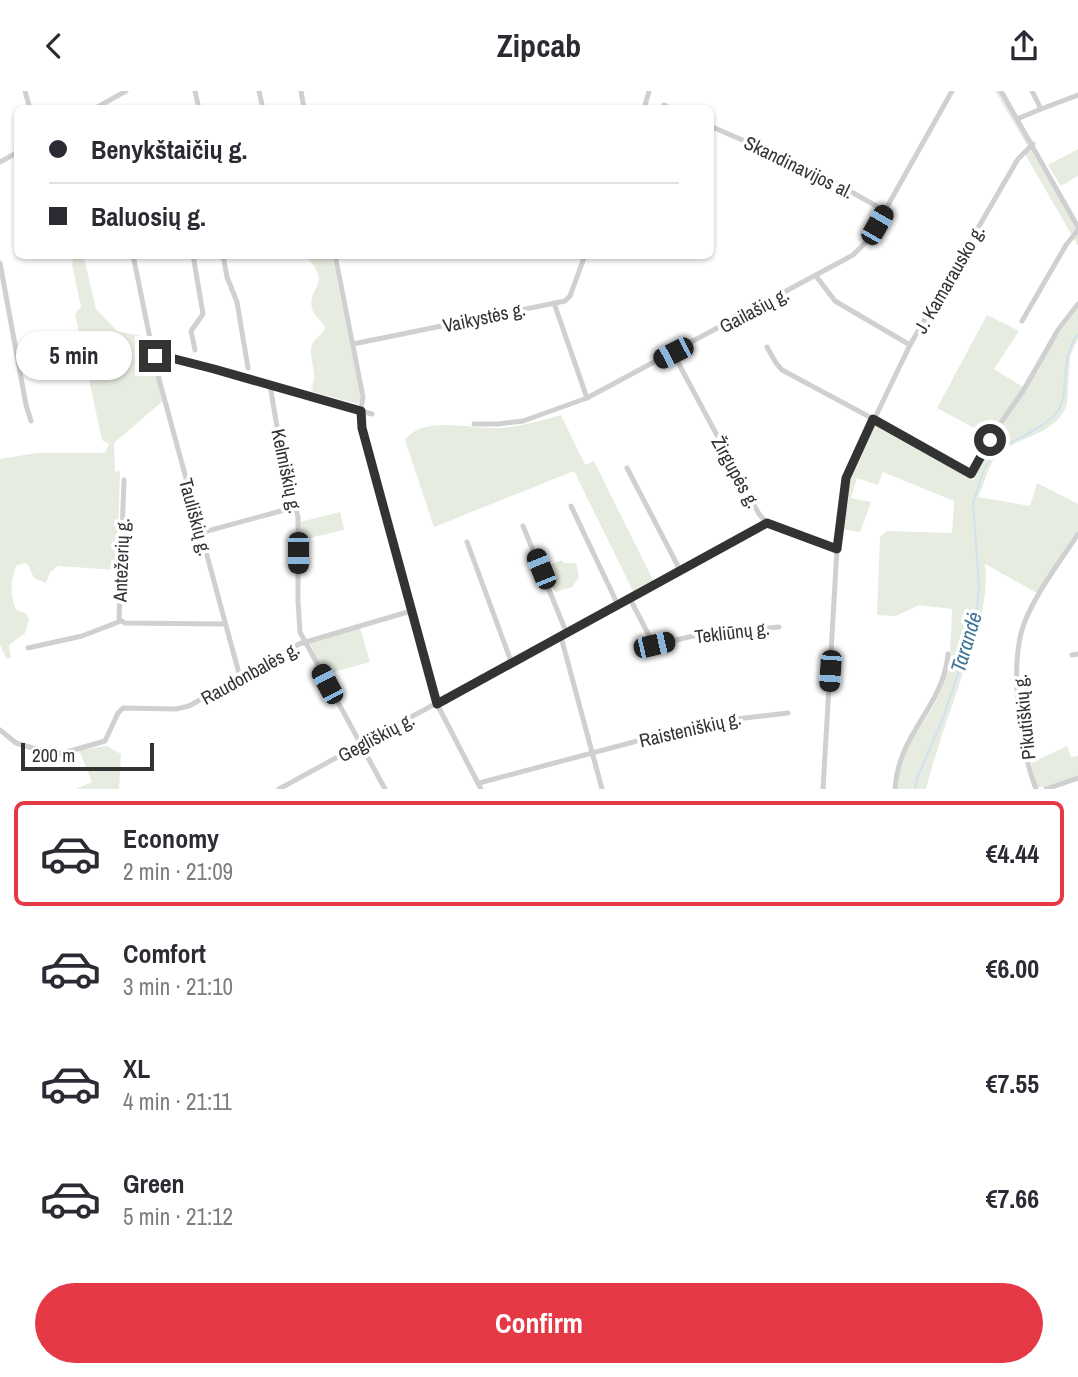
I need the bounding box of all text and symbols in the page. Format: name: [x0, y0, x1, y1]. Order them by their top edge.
text: Zipcab: [497, 24, 581, 67]
icon: back: [35, 27, 73, 65]
icon: share: [1005, 27, 1043, 65]
street label: Skandinavijos al.: [740, 129, 858, 205]
text: Benykštaičių g.: [91, 132, 247, 167]
text: Baluosių g.: [91, 199, 206, 234]
car: [858, 202, 897, 248]
street label: J. Kamarausko g.: [907, 220, 991, 338]
street label: Gailašių g.: [715, 281, 793, 339]
street label: Vaikystės g.: [440, 296, 528, 338]
callout: 5 min: [15, 331, 130, 381]
car: [650, 334, 697, 372]
text: 5 min: [49, 340, 99, 371]
route end: [139, 340, 171, 372]
route start: [974, 424, 1006, 456]
street label: Kelmiškių g.: [265, 426, 309, 516]
street label: Žirgupės g.: [706, 431, 766, 513]
street label: Tauliškių g.: [173, 475, 219, 559]
street label: Antežerių g.: [107, 518, 135, 603]
car: [288, 532, 309, 574]
car: [524, 546, 559, 592]
water label: Tarandė: [943, 608, 989, 676]
street label: Tekliūnų g.: [693, 615, 771, 649]
car: [632, 630, 677, 660]
street label: Raudonbalės g.: [196, 635, 304, 711]
car: [819, 649, 842, 693]
car: [308, 661, 347, 707]
street label: Pikutiškių g.: [1007, 673, 1041, 761]
street label: Raisteniškių g.: [636, 705, 744, 753]
street label: Gegliškių g.: [333, 706, 419, 768]
scale bar: [21, 740, 154, 772]
text: 200 m: [32, 742, 75, 768]
text: Economy: [123, 821, 219, 856]
icon: car: [39, 822, 102, 885]
text: €4.44: [986, 836, 1039, 871]
text: 2 min · 21:09: [123, 856, 233, 887]
text: Comfort: [123, 936, 206, 971]
icon: car: [39, 937, 102, 1000]
text: €6.00: [986, 951, 1039, 986]
text: 3 min · 21:10: [123, 971, 233, 1002]
text: XL: [123, 1051, 150, 1086]
icon: car: [39, 1052, 102, 1115]
text: €7.55: [986, 1066, 1039, 1101]
text: 4 min · 21:11: [123, 1086, 232, 1117]
text: Green: [123, 1166, 185, 1201]
icon: car: [39, 1167, 102, 1230]
text: €7.66: [986, 1181, 1039, 1216]
text: 5 min · 21:12: [123, 1201, 233, 1232]
button: Confirm: [35, 1283, 1043, 1363]

